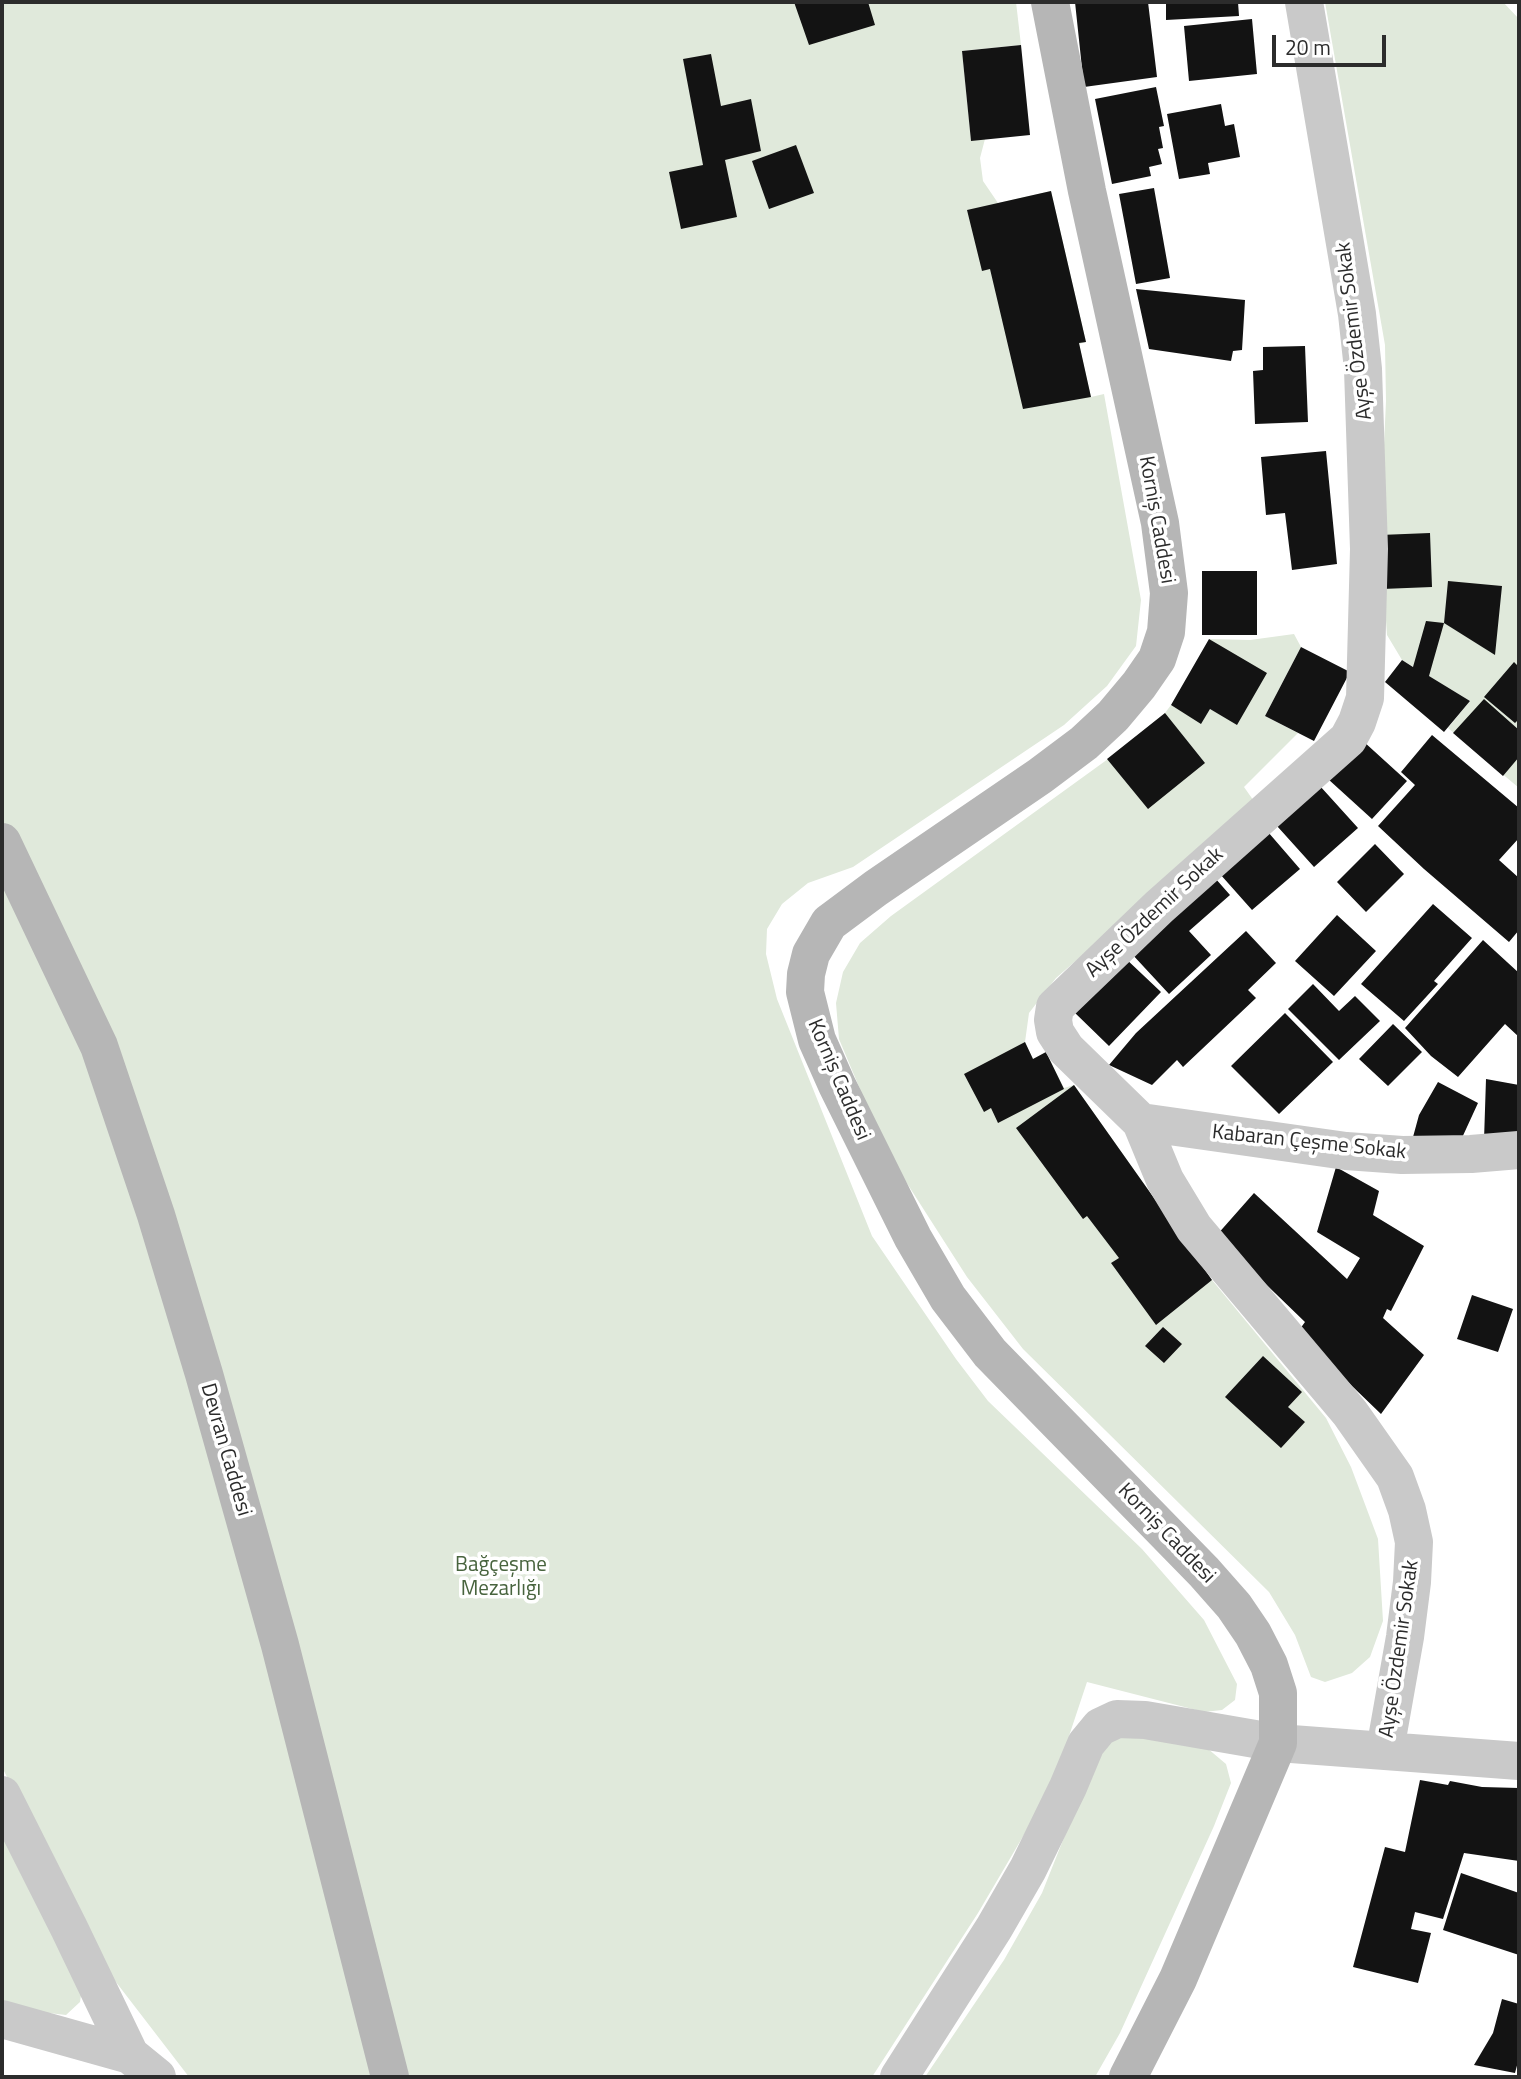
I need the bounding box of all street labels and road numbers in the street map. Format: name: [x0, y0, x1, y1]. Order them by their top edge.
street label: Ayşe Özdemir Sokak: [1332, 241, 1378, 421]
street label: Korniş Caddesi: [1132, 454, 1180, 586]
street label: Ayşe Özdemir Sokak: [1081, 843, 1229, 983]
street label: Korniş Caddesi: [801, 1016, 875, 1144]
street label: Kabaran Çeşme Sokak: [1211, 1120, 1407, 1166]
street label: Devran Caddesi: [194, 1381, 256, 1519]
street label: Korniş Caddesi: [1112, 1479, 1220, 1589]
street label: Ayşe Özdemir Sokak: [1375, 1558, 1425, 1740]

